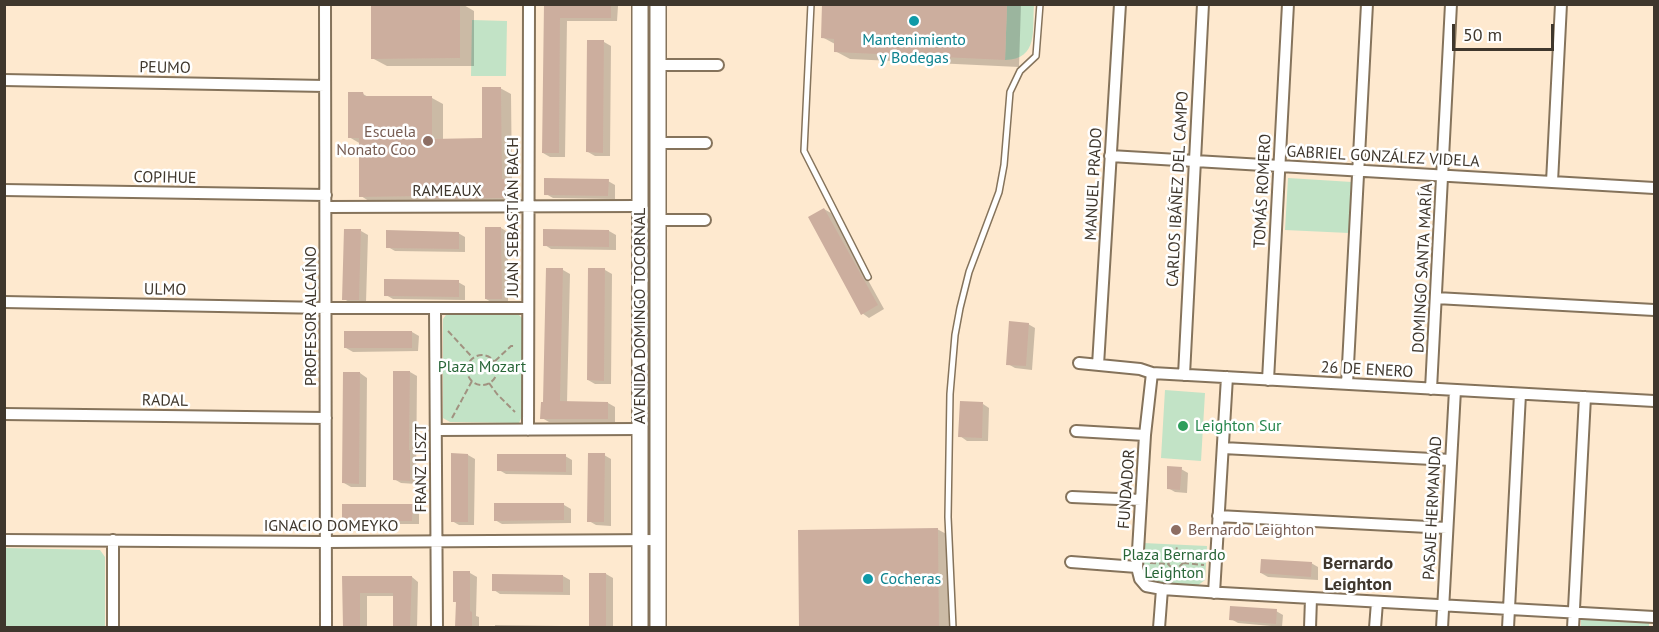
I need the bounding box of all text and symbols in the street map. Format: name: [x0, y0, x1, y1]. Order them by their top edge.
scale bar: [1455, 12, 1557, 50]
marker: Mantenimiento y Bodegas: [907, 14, 921, 28]
text: 50 m: [1463, 23, 1502, 46]
place label: Mantenimiento y Bodegas: [862, 30, 966, 68]
street label: PEUMO: [139, 58, 191, 78]
street label: CARLOS IBÁÑEZ DEL CAMPO: [1163, 91, 1193, 287]
place label: Escuela Nonato Coo: [336, 122, 416, 160]
street label: MANUEL PRADO: [1081, 127, 1107, 241]
street label: TOMÁS ROMERO: [1250, 133, 1276, 249]
marker: Escuela Nonato Coo: [421, 134, 435, 148]
street label: JUAN SEBASTIÁN BACH: [503, 137, 523, 297]
street label: GABRIEL GONZÁLEZ VIDELA: [1286, 142, 1480, 172]
street label: COPIHUE: [133, 168, 197, 188]
street label: RAMEAUX: [412, 181, 482, 201]
street label: DOMINGO SANTA MARÍA: [1409, 183, 1437, 353]
street label: AVENIDA DOMINGO TOCORNAL: [630, 208, 650, 424]
street label: PROFESOR ALCAÍNO: [301, 246, 321, 386]
street label: ULMO: [144, 280, 186, 300]
park label: Plaza Mozart: [438, 357, 526, 377]
street label: 26 DE ENERO: [1320, 358, 1414, 382]
street label: RADAL: [142, 391, 188, 411]
place label: Leighton Sur: [1195, 416, 1281, 436]
marker: Leighton Sur: [1176, 419, 1190, 433]
street label: FRANZ LISZT: [411, 423, 431, 513]
street label: PASAJE HERMANDAD: [1420, 436, 1446, 580]
street label: FUNDADOR: [1115, 449, 1139, 529]
street label: IGNACIO DOMEYKO: [264, 516, 398, 536]
place label: Bernardo Leighton: [1188, 520, 1314, 540]
marker: Bernardo Leighton: [1169, 523, 1183, 537]
park label: Plaza Bernardo Leighton: [1122, 545, 1226, 583]
district label: Bernardo Leighton: [1323, 553, 1393, 596]
place label: Cocheras: [880, 569, 941, 589]
marker: Cocheras: [861, 572, 875, 586]

